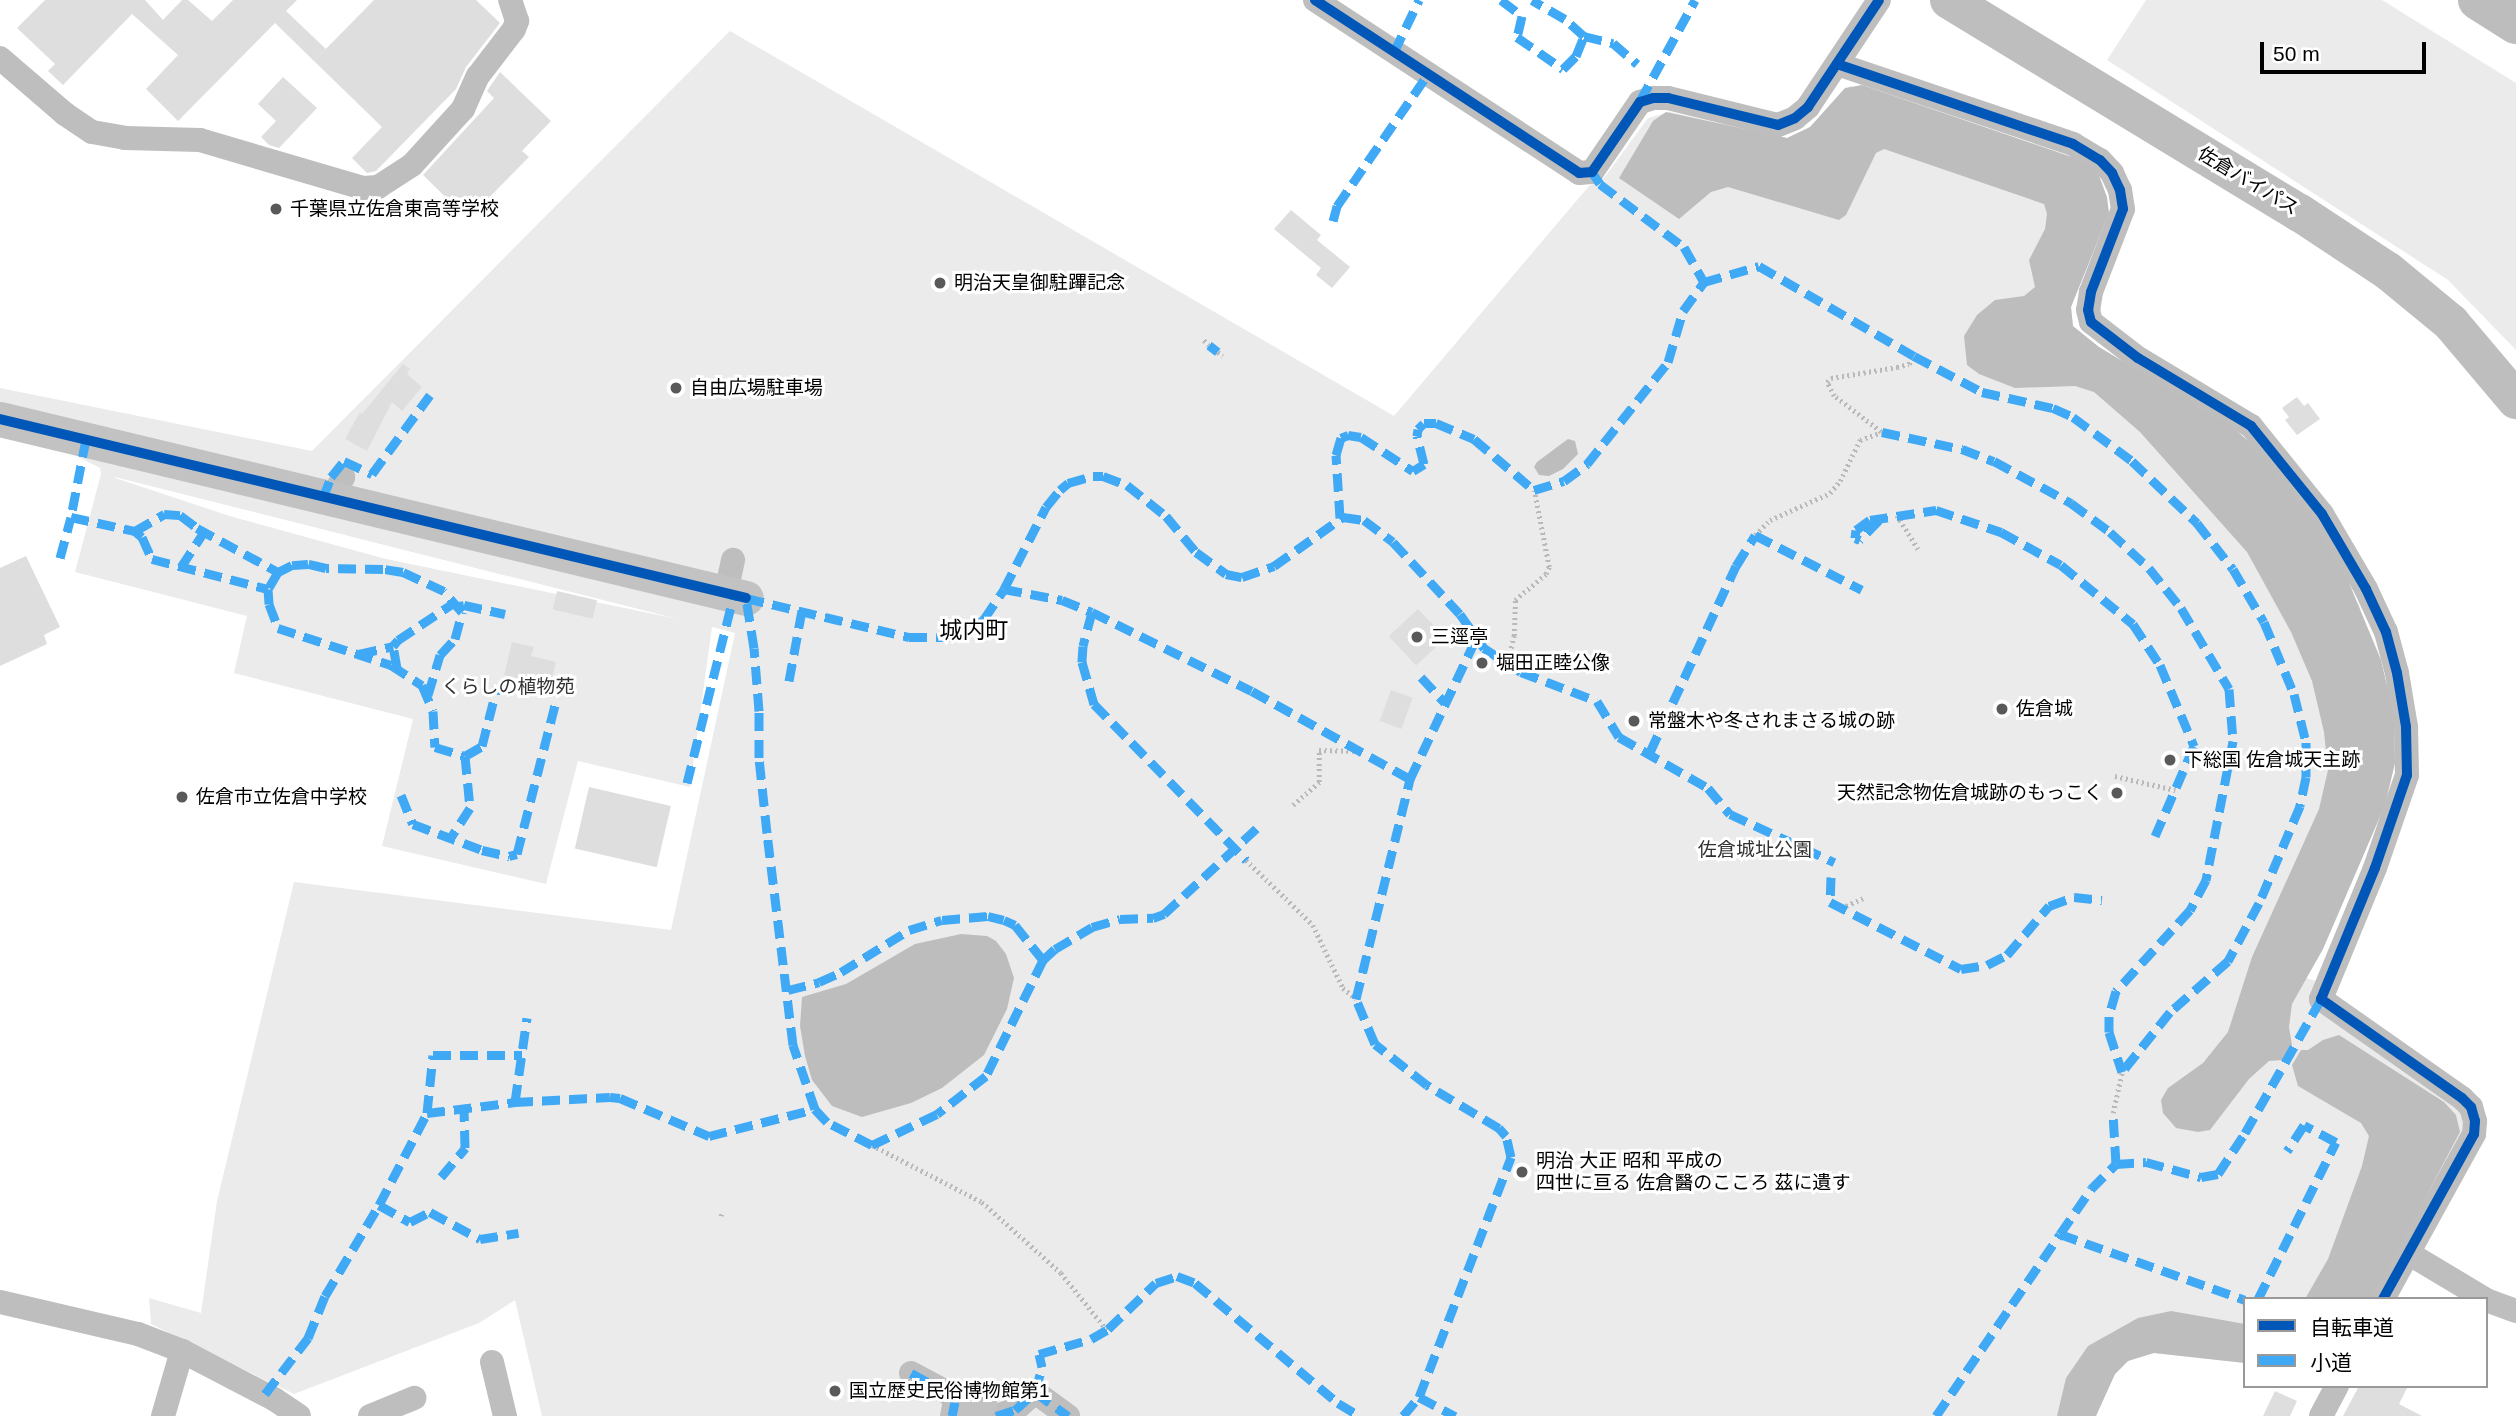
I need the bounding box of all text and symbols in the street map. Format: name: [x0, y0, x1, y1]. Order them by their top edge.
scale bar: [2264, 28, 2430, 72]
text: 50 m: [2273, 42, 2320, 65]
street label: 佐倉バイパス: [2193, 142, 2303, 220]
place label: 千葉県立佐倉東高等学校: [290, 198, 499, 220]
marker: 千葉県立佐倉東高等学校: [268, 201, 284, 217]
place label: 明治天皇御駐蹕記念: [954, 272, 1125, 294]
marker: 明治天皇御駐蹕記念: [932, 275, 948, 291]
place label: 自由広場駐車場: [690, 377, 823, 399]
marker: 自由広場駐車場: [668, 380, 684, 396]
district label: 城内町: [940, 616, 1008, 644]
place label: 三逕亭: [1431, 626, 1488, 648]
marker: 三逕亭: [1409, 629, 1425, 645]
place label: 堀田正睦公像: [1496, 652, 1610, 674]
marker: 堀田正睦公像: [1474, 655, 1490, 671]
park label: くらしの植物苑: [442, 676, 574, 698]
place label: 佐倉城: [2016, 698, 2073, 720]
marker: 佐倉城: [1994, 701, 2010, 717]
place label: 常盤木や冬されまさる城の跡: [1648, 710, 1895, 732]
marker: 常盤木や冬されまさる城の跡: [1626, 713, 1642, 729]
place label: 下総国 佐倉城天主跡: [2184, 749, 2360, 771]
marker: 下総国 佐倉城天主跡: [2162, 752, 2178, 768]
place label: 天然記念物佐倉城跡のもっこく: [1837, 782, 2103, 804]
marker: 天然記念物佐倉城跡のもっこく: [2109, 785, 2125, 801]
place label: 佐倉市立佐倉中学校: [196, 786, 367, 808]
marker: 佐倉市立佐倉中学校: [174, 789, 190, 805]
park label: 佐倉城址公園: [1698, 839, 1812, 861]
place label: 明治 大正 昭和 平成の 四世に亘る 佐倉醫のこころ 茲に遺す: [1536, 1150, 1851, 1194]
marker: 明治 大正 昭和 平成の 四世に亘る 佐倉醫のこころ 茲に遺す: [1514, 1164, 1530, 1180]
legend: [2243, 1297, 2488, 1388]
text: 自転車道: [2310, 1316, 2394, 1339]
text: 小道: [2310, 1351, 2352, 1374]
place label: 国立歴史民俗博物館第1: [849, 1380, 1050, 1402]
marker: 国立歴史民俗博物館第1: [827, 1383, 843, 1399]

